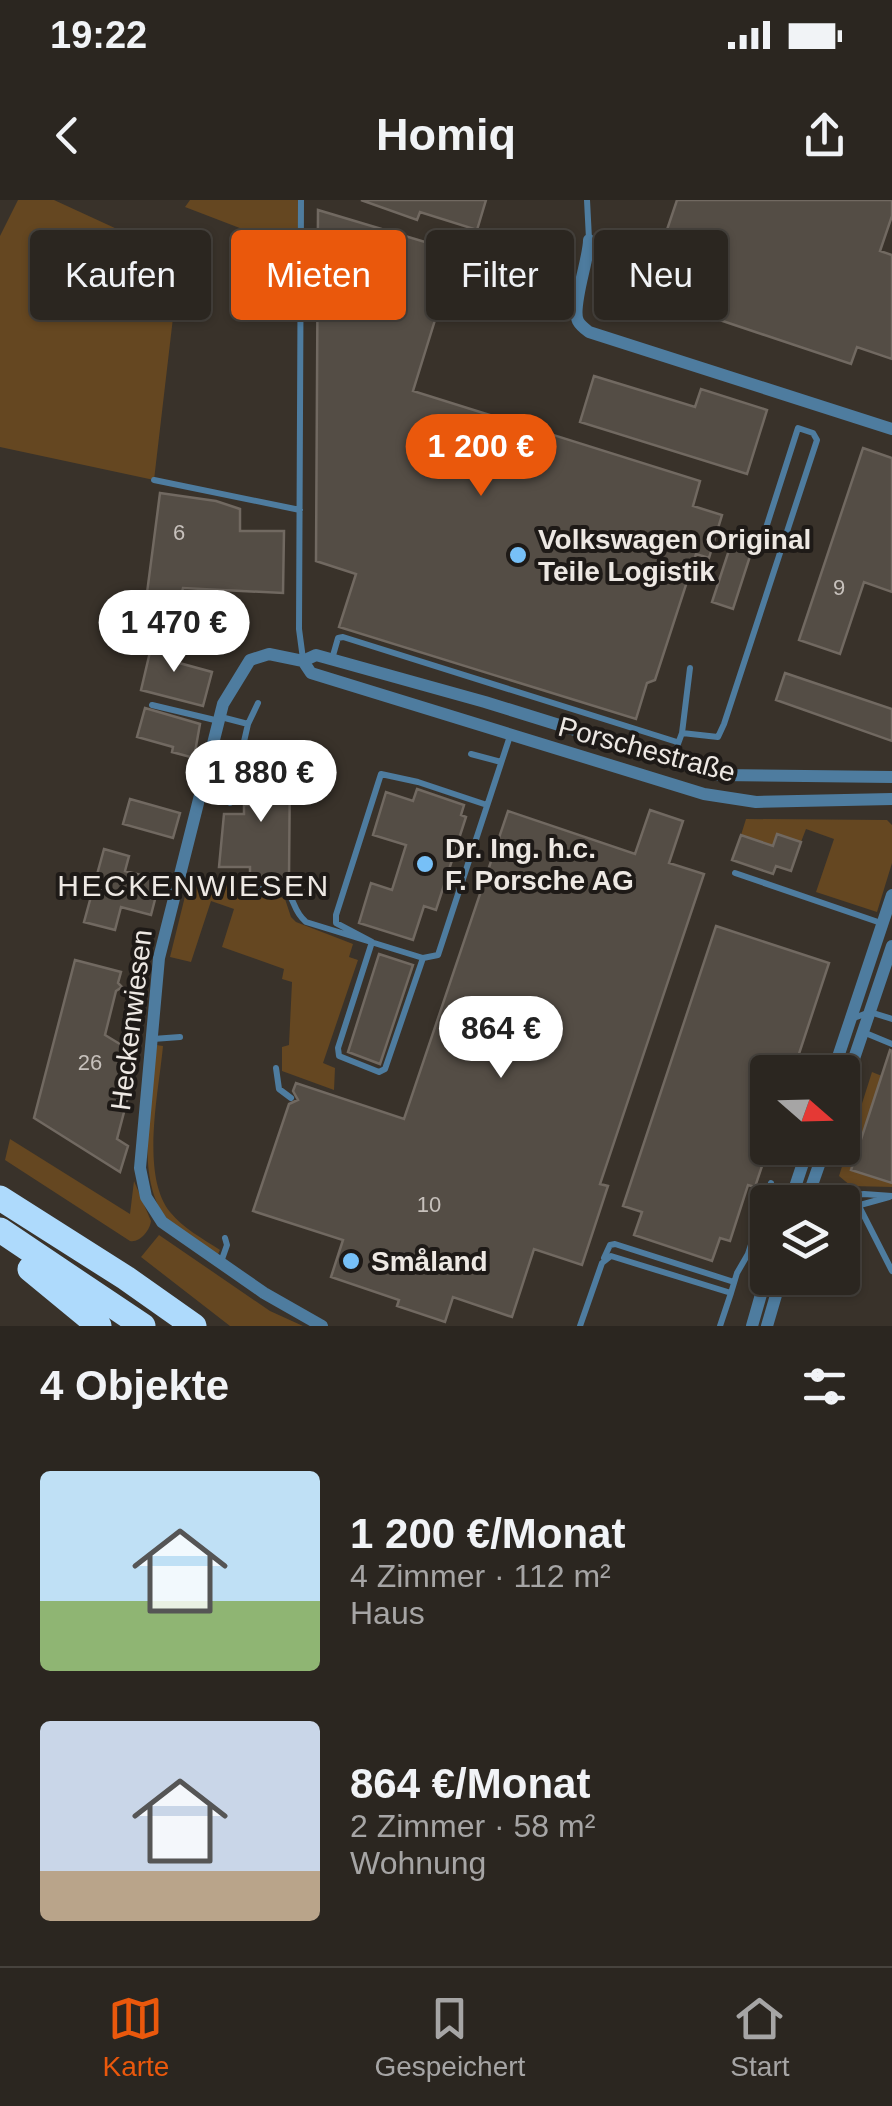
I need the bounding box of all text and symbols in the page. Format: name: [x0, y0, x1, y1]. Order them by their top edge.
text: 19:22: [50, 14, 147, 56]
icon: back: [40, 108, 95, 163]
icon: share: [797, 108, 852, 163]
text: Homiq: [376, 109, 516, 160]
chip: Kaufen: [30, 230, 211, 320]
chip: Mieten: [231, 230, 406, 320]
chip: Filter: [426, 230, 574, 320]
chip: Neu: [594, 230, 728, 320]
pin: 1 200 €: [389, 414, 573, 499]
text: 1 200 €: [428, 428, 534, 464]
house number: 6: [173, 520, 185, 545]
place label: Volkswagen Original Teile Logistik: [538, 524, 811, 587]
marker: Volkswagen Original Teile Logistik: [507, 544, 529, 566]
house number: 9: [833, 575, 845, 600]
pin: 1 470 €: [82, 590, 266, 675]
text: 1 470 €: [121, 604, 227, 640]
street label: Porschestraße: [555, 711, 739, 788]
pin: 1 880 €: [169, 740, 353, 825]
text: 1 880 €: [208, 754, 314, 790]
place label: Dr. Ing. h.c. F. Porsche AG: [445, 833, 634, 896]
marker: Dr. Ing. h.c. F. Porsche AG: [414, 853, 436, 875]
district label: HECKENWIESEN: [57, 869, 331, 902]
street label: Heckenwiesen: [105, 928, 158, 1112]
pin: 864 €: [431, 996, 571, 1081]
text: 864 €: [461, 1010, 541, 1046]
house number: 26: [78, 1050, 102, 1075]
north arrow: [750, 1055, 860, 1165]
map controls: [750, 1055, 860, 1295]
button: layers: [750, 1185, 860, 1295]
house number: 10: [417, 1192, 441, 1217]
place label: Småland: [371, 1246, 488, 1277]
marker: Småland: [340, 1250, 362, 1272]
icon: filters: [797, 1359, 852, 1414]
text: 4 Objekte: [40, 1362, 229, 1409]
text: 1 200 €/Monat: [350, 1510, 625, 1557]
icon: home: [120, 1511, 240, 1631]
text: 4 Zimmer · 112 m²: [350, 1558, 611, 1594]
text: Haus: [350, 1595, 425, 1631]
text: 864 €/Monat: [350, 1760, 590, 1807]
icon: home: [120, 1761, 240, 1881]
text: 2 Zimmer · 58 m²: [350, 1808, 595, 1844]
text: Wohnung: [350, 1845, 486, 1881]
tab: Karte: [102, 1991, 169, 2083]
tab: Gespeichert: [374, 1991, 525, 2083]
tab: Start: [730, 1991, 790, 2083]

